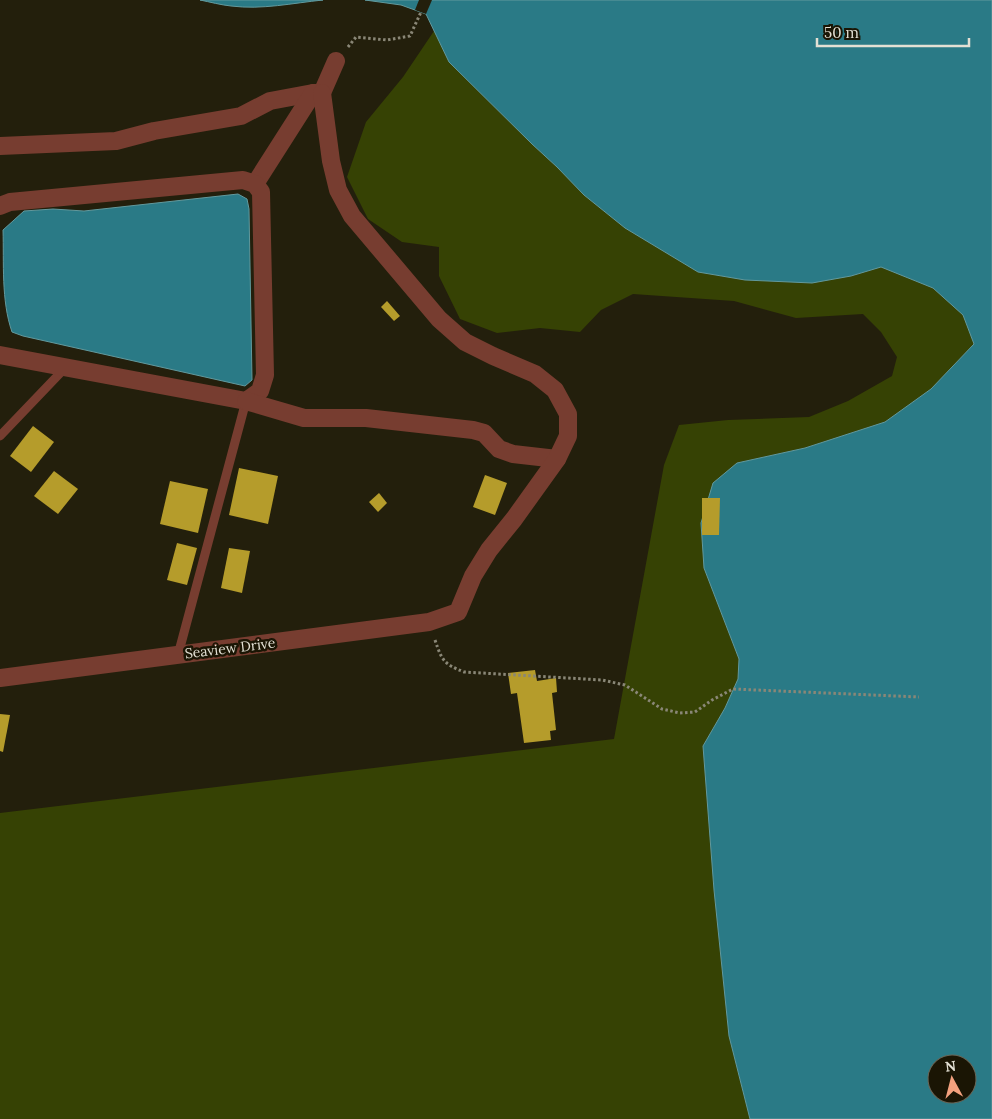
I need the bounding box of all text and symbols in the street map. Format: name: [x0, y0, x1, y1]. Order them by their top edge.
scale bar: [817, 15, 970, 47]
text: 50 m: [824, 23, 859, 42]
street label: Seaview Drive: [184, 633, 277, 662]
north arrow: [927, 1054, 977, 1104]
text: N: [944, 1056, 957, 1076]

